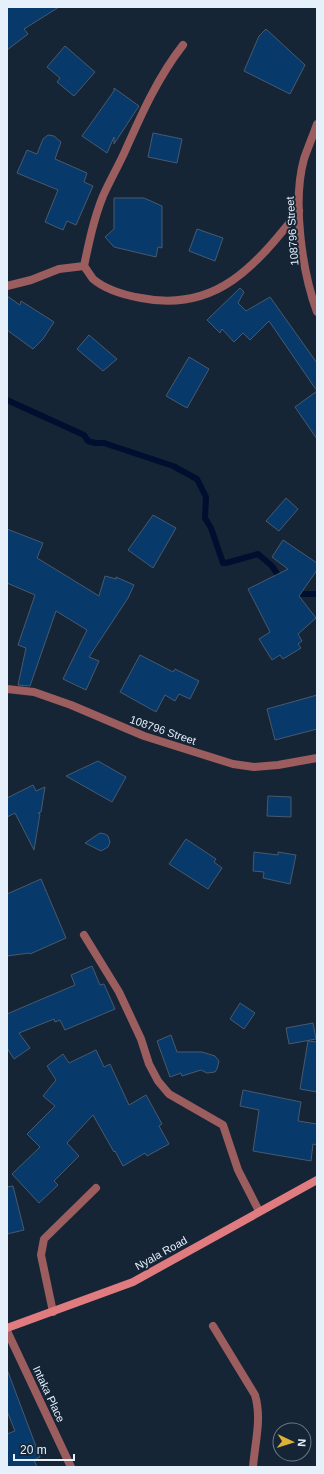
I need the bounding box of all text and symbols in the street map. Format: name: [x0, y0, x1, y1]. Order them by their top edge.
street label: 108796 Street: [284, 196, 300, 266]
street label: 108796 Street: [128, 713, 198, 747]
street label: Nyala Road: [133, 1234, 189, 1272]
street label: Intaka Place: [31, 1364, 67, 1424]
north arrow: [272, 1422, 312, 1462]
scale bar: [14, 1436, 74, 1462]
text: N: [296, 1438, 308, 1447]
text: 20 m: [20, 1443, 47, 1457]

